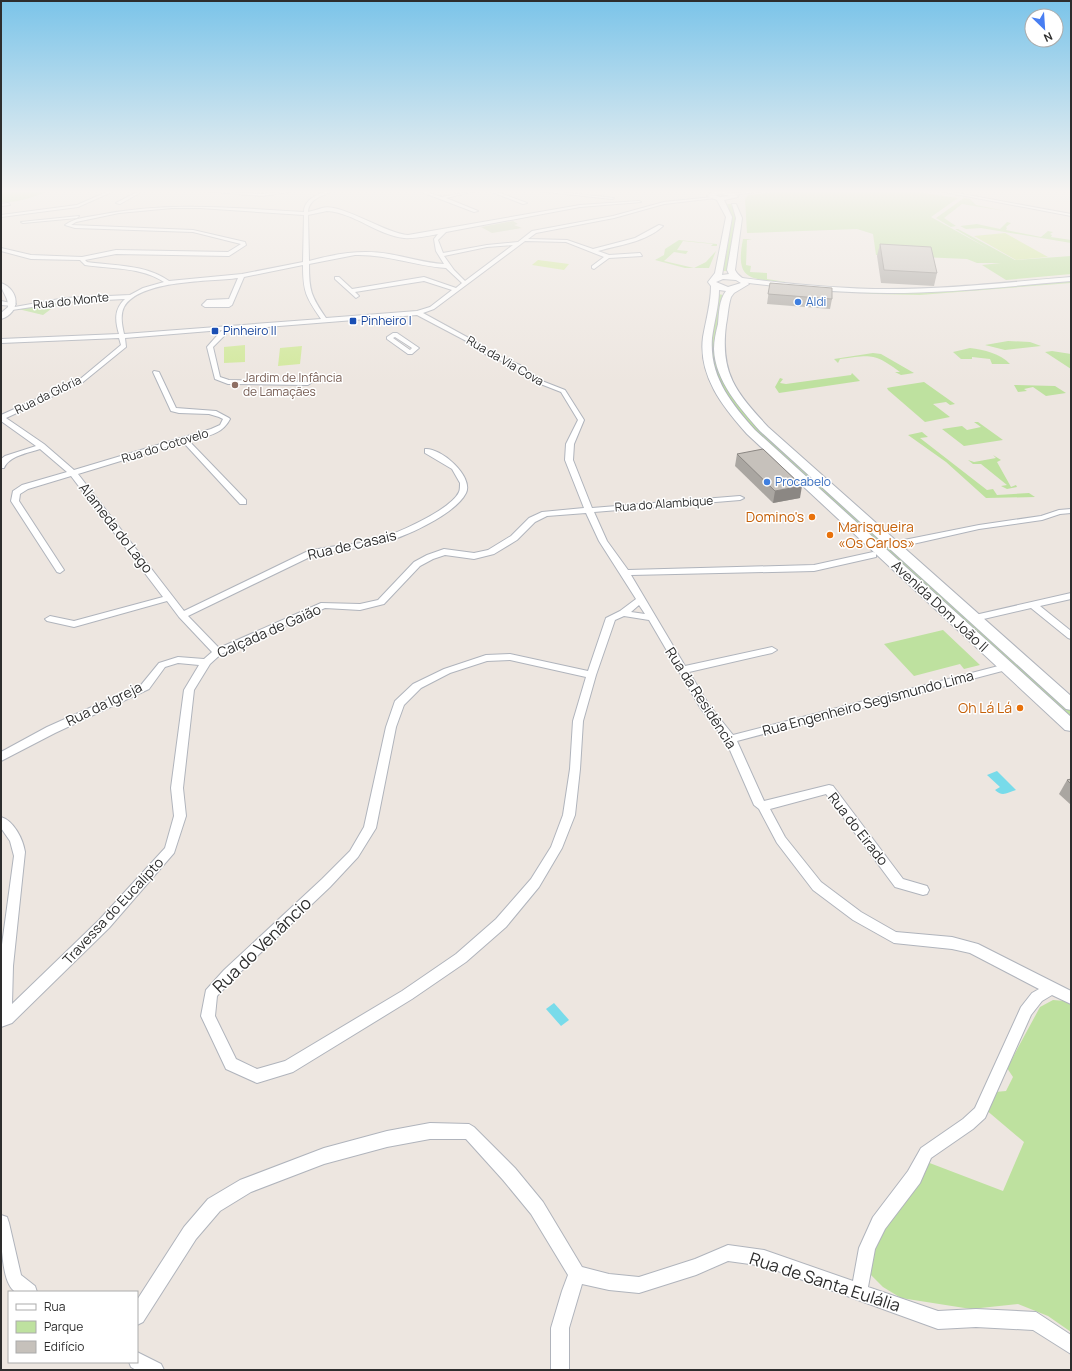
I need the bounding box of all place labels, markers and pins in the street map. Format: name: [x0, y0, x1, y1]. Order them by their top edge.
place label: Aldi: [806, 293, 826, 310]
marker: Aldi: [793, 297, 803, 307]
place label: Pinheiro I: [361, 312, 412, 329]
marker: Pinheiro I: [348, 316, 358, 326]
place label: Pinheiro II: [223, 322, 276, 339]
marker: Pinheiro II: [210, 326, 220, 336]
place label: Jardim de Infância de Lamaçães: [243, 369, 342, 400]
marker: Jardim de Infância de Lamaçães: [230, 380, 240, 390]
place label: Procabelo: [775, 473, 831, 490]
marker: Procabelo: [762, 477, 772, 487]
place label: Domino's: [746, 507, 804, 526]
marker: Domino's: [807, 512, 817, 522]
place label: Marisqueira «Os Carlos»: [838, 517, 915, 552]
marker: Marisqueira «Os Carlos»: [825, 530, 835, 540]
place label: Oh Lá Lá: [958, 698, 1012, 717]
marker: Oh Lá Lá: [1015, 703, 1025, 713]

